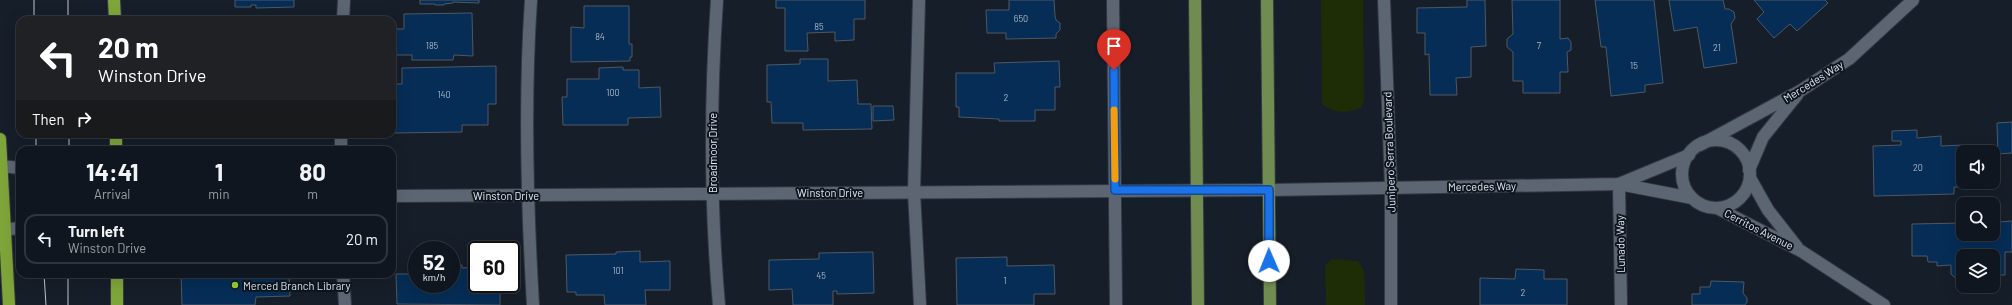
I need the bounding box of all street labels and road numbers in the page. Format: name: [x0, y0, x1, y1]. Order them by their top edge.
street label: Mercedes Way: [1781, 57, 1845, 105]
street label: Junipero Serra Boulevard: [1380, 91, 1398, 213]
street label: Broadmoor Drive: [706, 113, 719, 193]
street label: Mercedes Way: [1448, 179, 1516, 193]
street label: Winston Drive: [797, 186, 863, 199]
street label: Winston Drive: [473, 189, 539, 202]
street label: Cerritos Avenue: [1722, 206, 1796, 252]
street label: Lunado Way: [1613, 215, 1627, 273]

